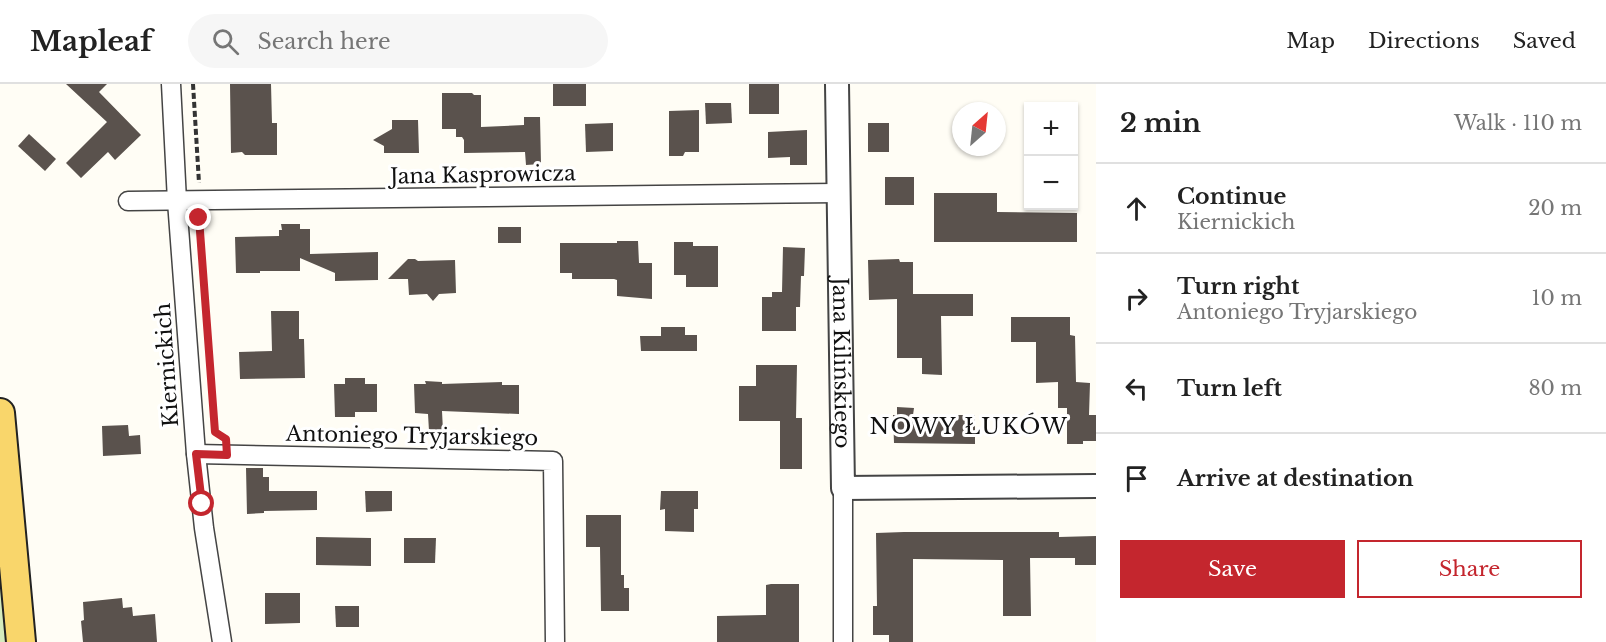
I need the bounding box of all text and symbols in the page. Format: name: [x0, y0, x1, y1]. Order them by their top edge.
search box: [188, 14, 608, 68]
text: Mapleaf: [30, 24, 152, 59]
icon: search: [209, 25, 242, 58]
text: Search here: [257, 28, 391, 55]
text: Map: [1286, 28, 1335, 54]
text: Directions: [1368, 28, 1480, 54]
text: Saved: [1513, 28, 1576, 54]
north arrow: [952, 102, 1006, 156]
map controls: [1024, 102, 1078, 210]
button: +: [1024, 102, 1078, 156]
text: 2 min: [1120, 107, 1201, 139]
text: Walk · 110 m: [1454, 111, 1582, 135]
button: −: [1024, 156, 1078, 210]
street label: Jana Kasprowicza: [387, 160, 576, 190]
text: Continue: [1177, 183, 1286, 210]
icon: ahead: [1120, 192, 1153, 225]
text: 20 m: [1528, 196, 1582, 220]
route end: [185, 204, 211, 230]
text: Kiernickich: [1177, 210, 1295, 234]
text: Turn right: [1177, 273, 1299, 300]
street label: Jana Kilińskiego: [827, 274, 855, 449]
icon: right: [1120, 282, 1153, 315]
text: 10 m: [1532, 286, 1582, 310]
text: Antoniego Tryjarskiego: [1177, 300, 1417, 324]
street label: Kiernickich: [150, 302, 184, 428]
icon: left: [1120, 372, 1153, 405]
text: Turn left: [1177, 375, 1282, 402]
text: 80 m: [1528, 376, 1582, 400]
district label: NOWY ŁUKÓW: [870, 412, 1068, 440]
street label: Antoniego Tryjarskiego: [285, 421, 538, 451]
icon: arrive: [1120, 462, 1153, 495]
text: Arrive at destination: [1177, 465, 1414, 492]
route start: [188, 490, 214, 516]
button: Save: [1120, 540, 1345, 598]
button: Share: [1357, 540, 1582, 598]

